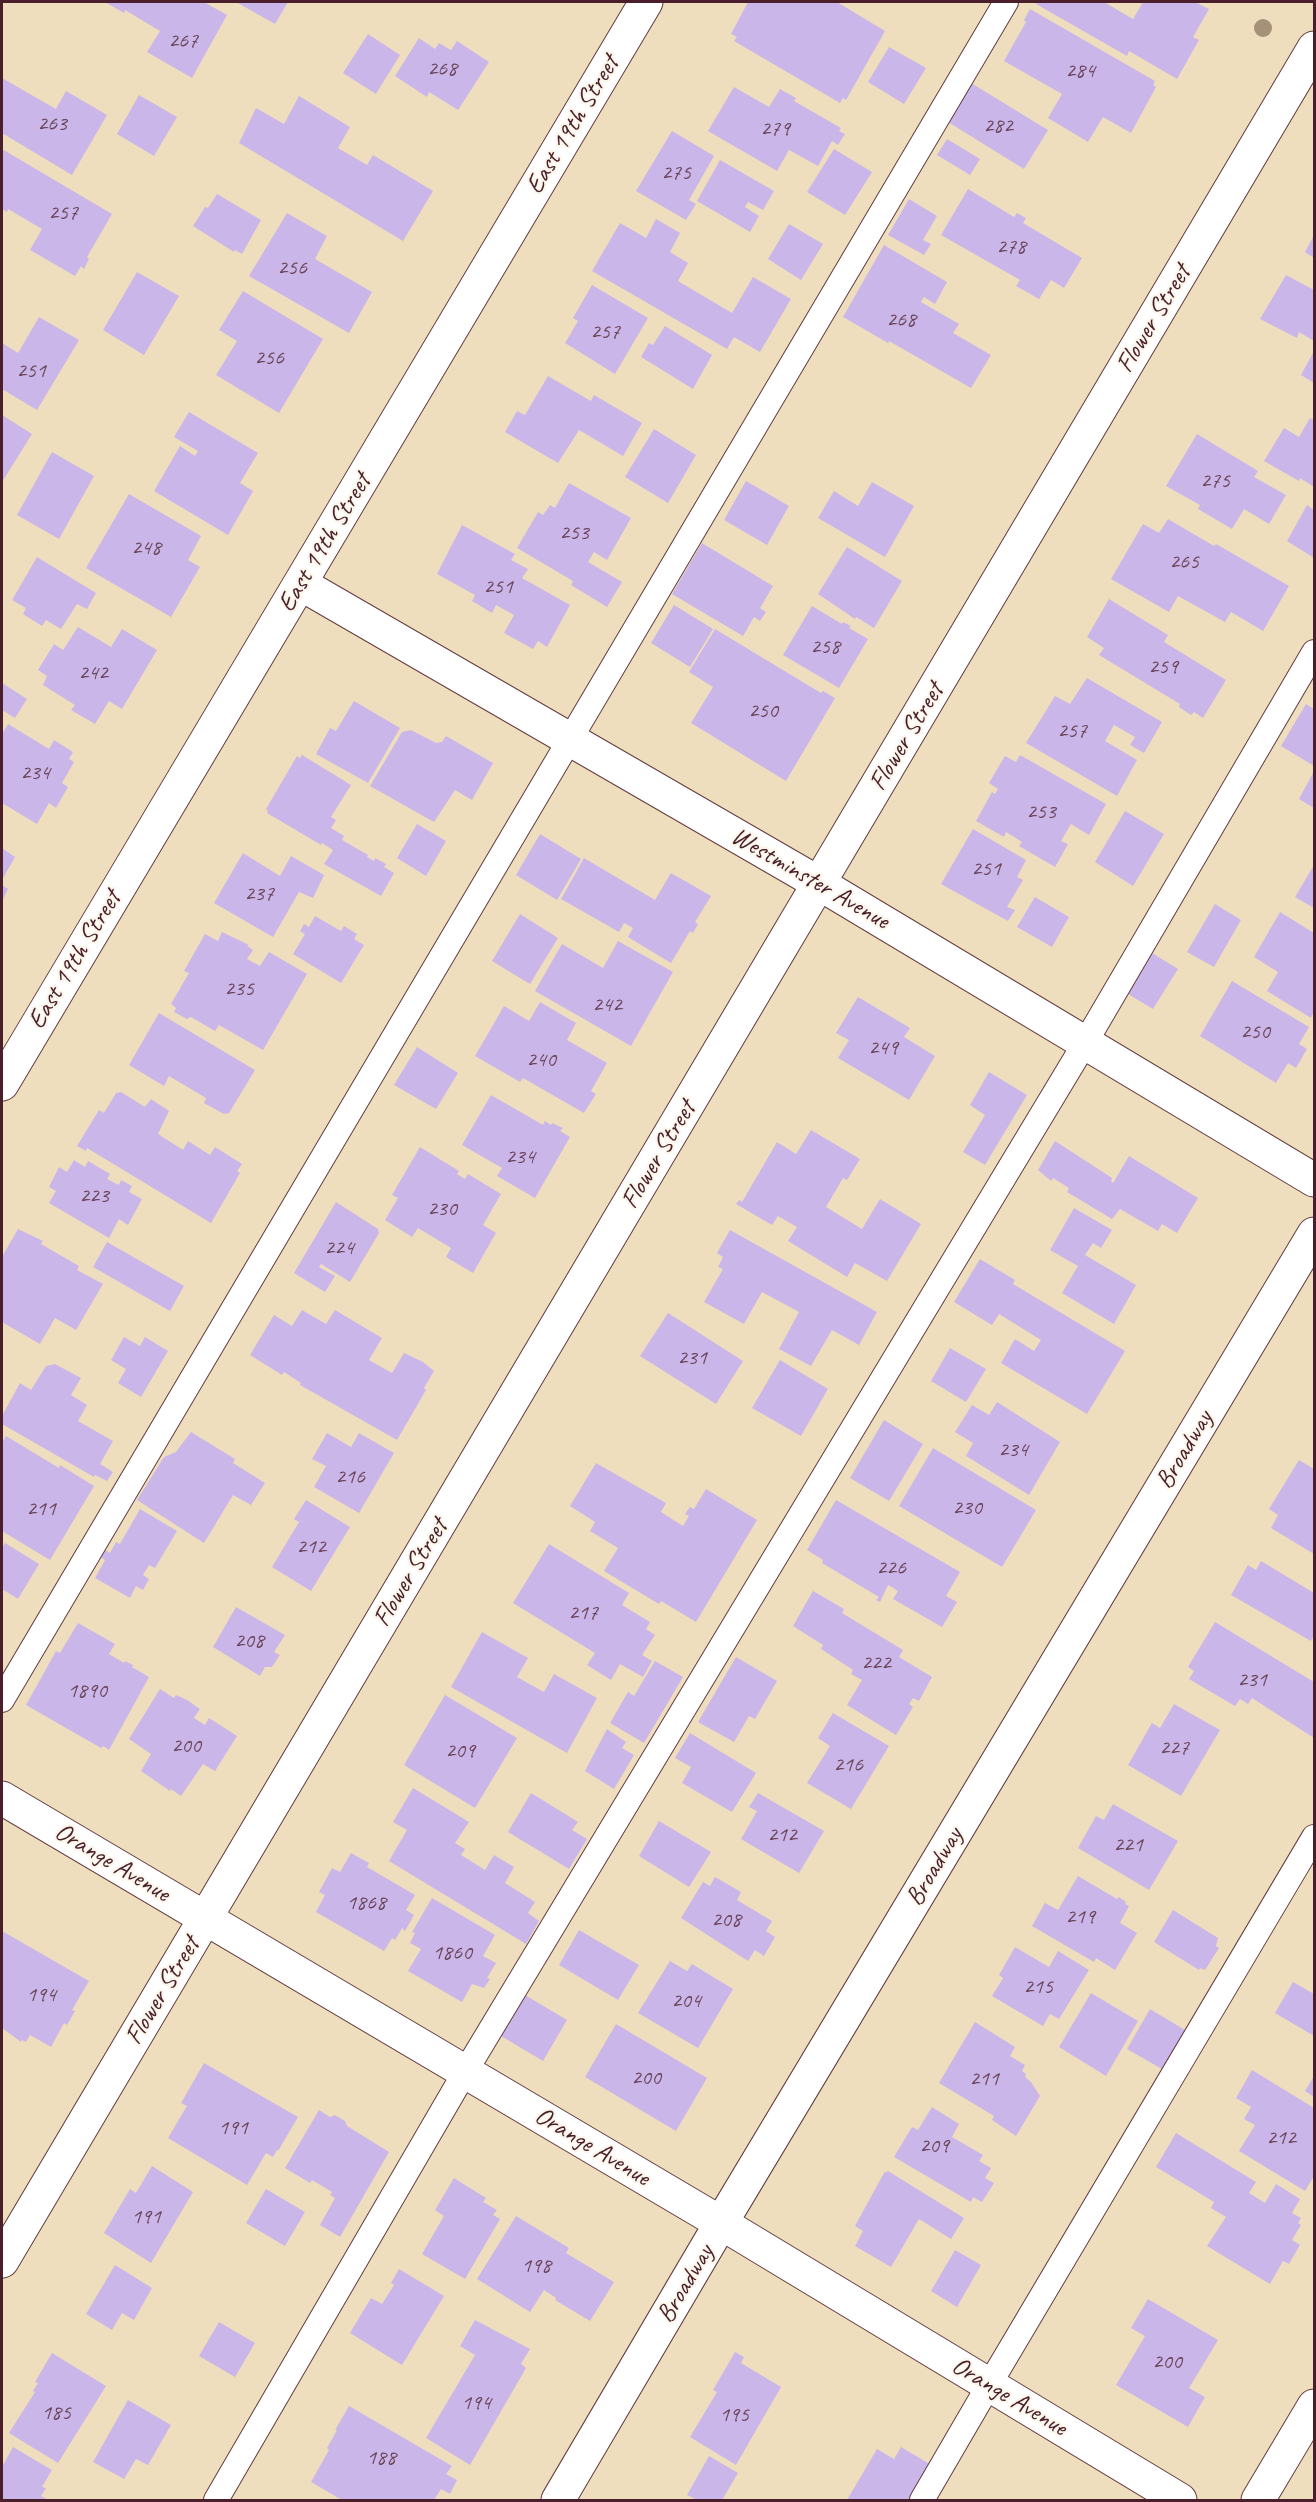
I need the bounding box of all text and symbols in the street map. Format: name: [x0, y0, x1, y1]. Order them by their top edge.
house number: 267: [168, 28, 198, 54]
street label: East 19th Street: [520, 50, 626, 200]
house number: 268: [427, 56, 457, 82]
house number: 284: [1065, 58, 1095, 84]
house number: 263: [37, 111, 67, 137]
house number: 282: [983, 113, 1013, 139]
house number: 279: [760, 116, 790, 142]
house number: 275: [661, 160, 691, 186]
house number: 257: [48, 200, 78, 226]
house number: 278: [996, 234, 1026, 260]
house number: 256: [277, 255, 307, 281]
street label: Flower Street: [1110, 260, 1198, 378]
house number: 268: [886, 307, 916, 333]
house number: 257: [590, 319, 620, 345]
house number: 256: [254, 345, 284, 371]
house number: 251: [16, 358, 46, 384]
street label: East 19th Street: [272, 468, 378, 618]
house number: 275: [1200, 468, 1230, 494]
house number: 253: [559, 520, 589, 546]
house number: 248: [131, 535, 161, 561]
house number: 265: [1169, 549, 1199, 575]
house number: 251: [483, 574, 513, 600]
house number: 258: [810, 634, 840, 660]
house number: 259: [1148, 654, 1178, 680]
house number: 242: [78, 660, 108, 686]
street label: Flower Street: [863, 678, 951, 796]
house number: 250: [748, 698, 778, 724]
house number: 257: [1057, 718, 1087, 744]
house number: 234: [20, 760, 50, 786]
house number: 253: [1026, 799, 1056, 825]
street label: Westminster Avenue: [725, 821, 895, 937]
house number: 251: [971, 856, 1001, 882]
house number: 237: [244, 881, 274, 907]
street label: East 19th Street: [22, 885, 128, 1035]
house number: 235: [224, 976, 254, 1002]
house number: 242: [592, 992, 622, 1018]
house number: 250: [1240, 1019, 1270, 1045]
house number: 249: [868, 1035, 898, 1061]
house number: 240: [526, 1047, 556, 1073]
street label: Flower Street: [615, 1096, 703, 1214]
house number: 234: [505, 1144, 535, 1170]
house number: 223: [79, 1183, 109, 1209]
house number: 230: [427, 1196, 457, 1222]
house number: 224: [324, 1235, 354, 1261]
house number: 231: [677, 1345, 707, 1371]
street label: Broadway: [1150, 1405, 1220, 1495]
house number: 234: [998, 1437, 1028, 1463]
house number: 216: [335, 1464, 365, 1490]
house number: 230: [952, 1495, 982, 1521]
house number: 211: [26, 1496, 56, 1522]
street label: Flower Street: [367, 1514, 455, 1632]
house number: 212: [296, 1534, 326, 1560]
house number: 226: [876, 1555, 906, 1581]
house number: 217: [568, 1600, 598, 1626]
house number: 208: [234, 1628, 264, 1654]
house number: 222: [861, 1650, 891, 1676]
house number: 231: [1237, 1667, 1267, 1693]
house number: 1890: [67, 1678, 107, 1704]
house number: 200: [171, 1733, 201, 1759]
house number: 227: [1159, 1735, 1189, 1761]
house number: 209: [445, 1738, 475, 1764]
house number: 216: [833, 1752, 863, 1778]
street label: Orange Avenue: [49, 1816, 175, 1910]
house number: 212: [767, 1822, 797, 1848]
street label: Broadway: [900, 1822, 970, 1912]
house number: 221: [1113, 1832, 1143, 1858]
house number: 1868: [346, 1890, 386, 1916]
house number: 219: [1065, 1904, 1095, 1930]
house number: 208: [711, 1907, 741, 1933]
street label: Flower Street: [119, 1932, 207, 2050]
house number: 1860: [432, 1940, 472, 1966]
house number: 215: [1023, 1974, 1053, 2000]
house number: 194: [26, 1982, 56, 2008]
house number: 204: [671, 1988, 701, 2014]
house number: 200: [631, 2065, 661, 2091]
house number: 211: [969, 2066, 999, 2092]
street label: Orange Avenue: [529, 2100, 655, 2194]
house number: 191: [218, 2115, 248, 2141]
house number: 212: [1266, 2125, 1296, 2151]
house number: 209: [919, 2133, 949, 2159]
house number: 191: [131, 2204, 161, 2230]
street label: Broadway: [651, 2239, 721, 2329]
house number: 198: [521, 2253, 551, 2279]
house number: 200: [1152, 2349, 1182, 2375]
street label: Orange Avenue: [946, 2350, 1072, 2444]
house number: 194: [461, 2390, 491, 2416]
house number: 185: [41, 2400, 71, 2426]
house number: 195: [719, 2402, 749, 2428]
house number: 188: [366, 2445, 396, 2471]

